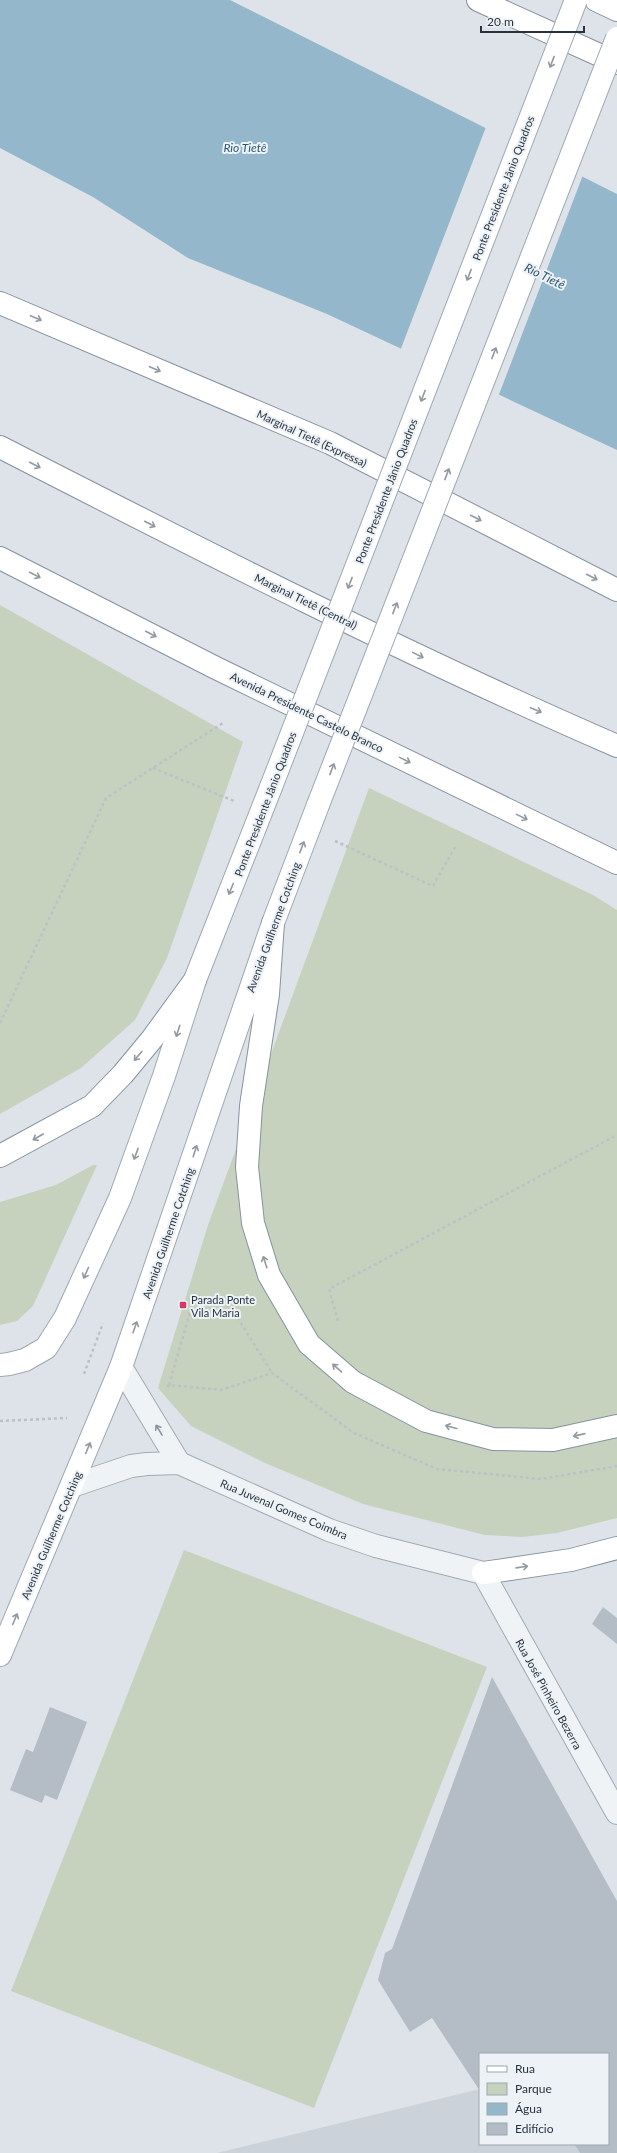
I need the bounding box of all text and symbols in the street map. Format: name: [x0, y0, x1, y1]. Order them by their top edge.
scale bar: [481, 8, 584, 34]
text: 20 m: [487, 14, 514, 29]
one-way arrow: [547, 56, 555, 68]
street label: Ponte Presidente Jânio Quadros: [469, 114, 537, 262]
water label: Rio Tietê: [223, 140, 267, 155]
water label: Rio Tietê: [522, 260, 568, 292]
one-way arrow: [465, 269, 473, 281]
one-way arrow: [29, 315, 41, 322]
one-way arrow: [491, 348, 499, 360]
one-way arrow: [149, 366, 161, 373]
one-way arrow: [418, 390, 426, 402]
street label: Marginal Tietê (Expressa): [255, 407, 369, 469]
street label: Ponte Presidente Jânio Quadros: [352, 417, 420, 565]
one-way arrow: [28, 461, 40, 469]
one-way arrow: [444, 469, 452, 481]
one-way arrow: [470, 515, 482, 522]
one-way arrow: [144, 521, 156, 528]
street label: Marginal Tietê (Central): [253, 570, 359, 632]
one-way arrow: [29, 572, 41, 580]
one-way arrow: [586, 574, 598, 581]
one-way arrow: [346, 576, 354, 588]
one-way arrow: [391, 603, 399, 615]
one-way arrow: [144, 631, 156, 639]
one-way arrow: [412, 652, 424, 659]
street label: Avenida Presidente Castelo Branco: [228, 669, 386, 755]
one-way arrow: [529, 707, 541, 715]
street label: Ponte Presidente Jânio Quadros: [231, 730, 299, 878]
one-way arrow: [399, 757, 411, 764]
one-way arrow: [329, 763, 337, 775]
one-way arrow: [516, 814, 528, 821]
one-way arrow: [299, 841, 307, 853]
street label: Avenida Guilherme Cotching: [243, 860, 303, 994]
one-way arrow: [227, 882, 235, 894]
one-way arrow: [174, 1025, 182, 1037]
one-way arrow: [133, 1051, 142, 1062]
one-way arrow: [32, 1133, 44, 1141]
one-way arrow: [192, 1145, 200, 1157]
one-way arrow: [132, 1147, 139, 1160]
street label: Avenida Guilherme Cotching: [139, 1166, 197, 1300]
one-way arrow: [261, 1256, 268, 1269]
one-way arrow: [82, 1267, 89, 1279]
place label: Parada Ponte Vila Maria: [191, 1293, 255, 1319]
marker: Parada Ponte Vila Maria: [178, 1300, 188, 1310]
one-way arrow: [132, 1321, 140, 1333]
one-way arrow: [331, 1364, 342, 1373]
one-way arrow: [445, 1423, 458, 1431]
one-way arrow: [155, 1425, 163, 1436]
one-way arrow: [573, 1431, 586, 1439]
one-way arrow: [84, 1442, 92, 1454]
street label: Avenida Guilherme Cotching: [18, 1469, 84, 1601]
street label: Rua Juvenal Gomes Coimbra: [218, 1476, 350, 1542]
one-way arrow: [515, 1563, 528, 1571]
one-way arrow: [12, 1613, 19, 1625]
street label: Rua José Pinheiro Bezerra: [513, 1636, 585, 1752]
legend: [479, 2053, 609, 2145]
text: Rua: [515, 2061, 535, 2076]
text: Parque: [515, 2081, 552, 2096]
text: Água: [515, 2101, 542, 2116]
text: Edifício: [515, 2121, 554, 2136]

